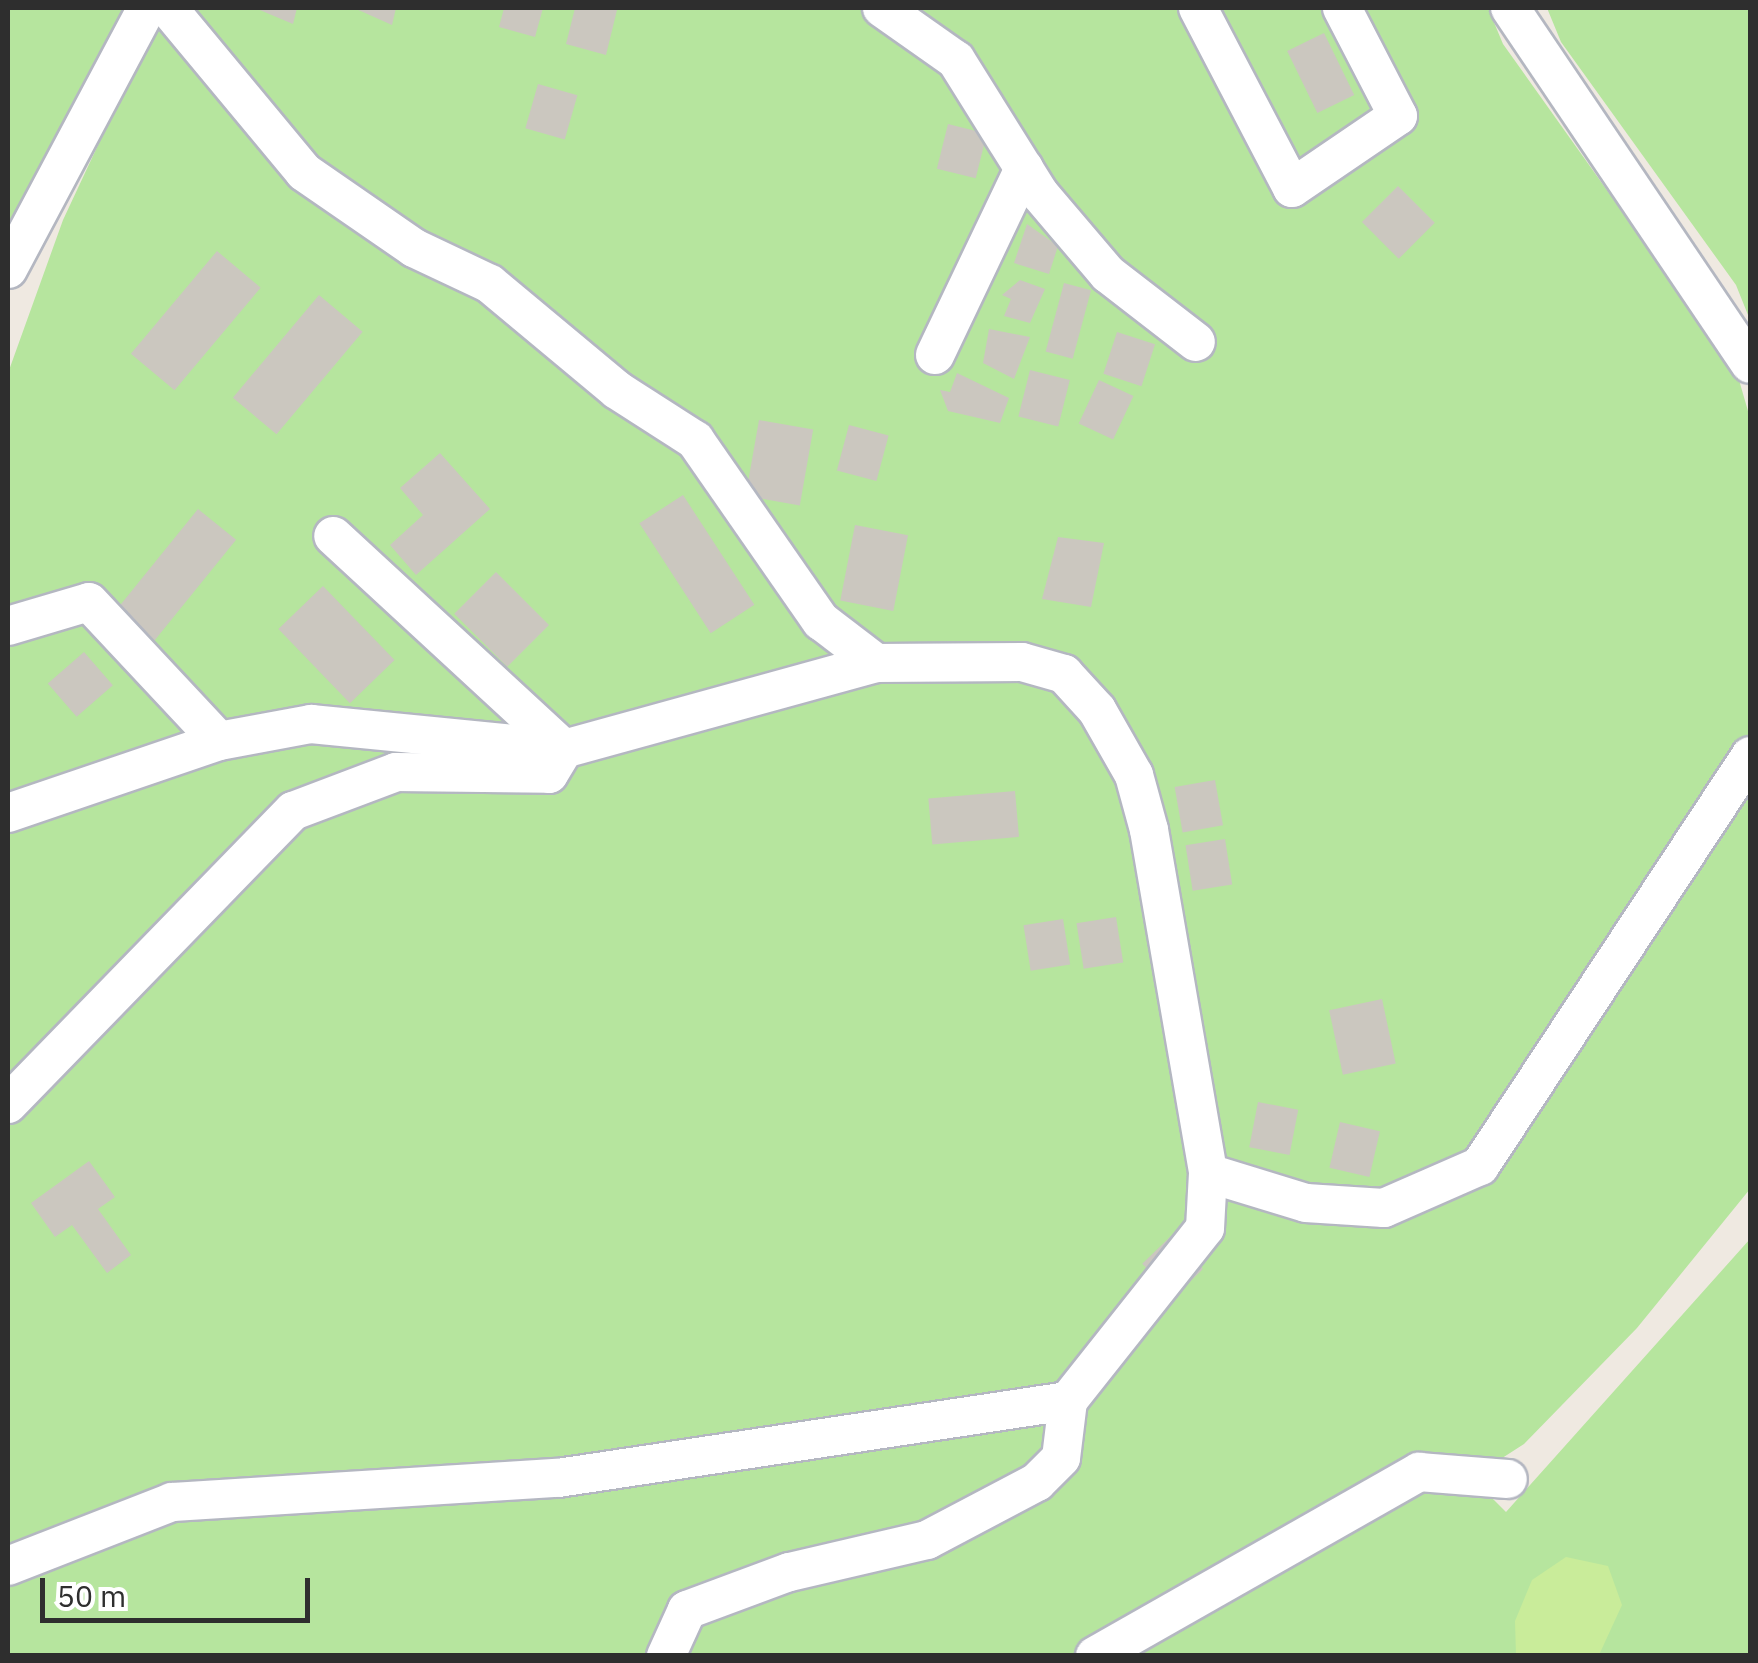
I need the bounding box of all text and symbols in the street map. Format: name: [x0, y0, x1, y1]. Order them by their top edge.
scale bar: [45, 1558, 315, 1620]
text: 50 m: [57, 1576, 126, 1615]

